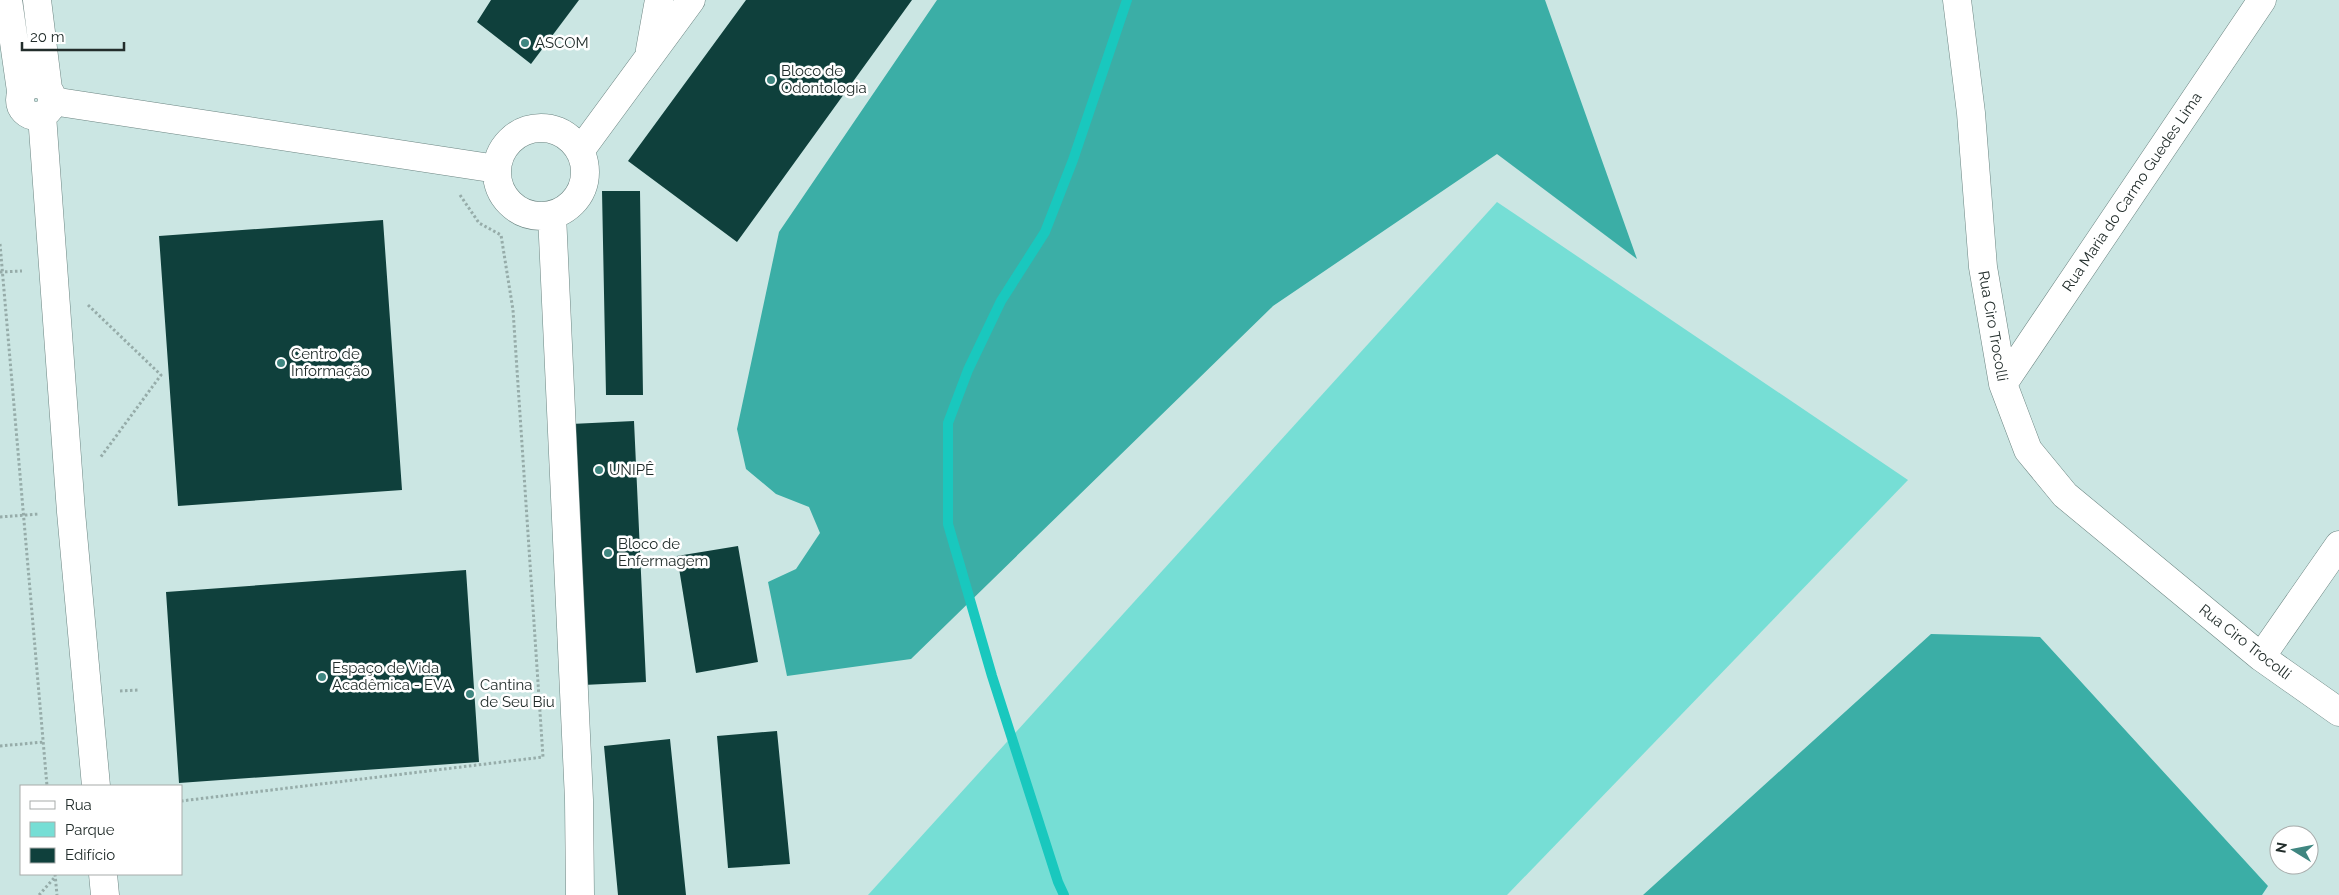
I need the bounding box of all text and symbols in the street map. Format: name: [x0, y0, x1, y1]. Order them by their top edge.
scale bar: [22, 20, 125, 52]
text: 20 m: [30, 28, 65, 46]
place label: ASCOM: [535, 34, 589, 52]
marker: ASCOM: [519, 37, 531, 49]
place label: Bloco de Odontologia: [781, 62, 867, 97]
marker: Bloco de Odontologia: [765, 74, 777, 86]
street label: Rua Maria do Carmo Guedes Lima: [2058, 89, 2206, 295]
street label: Rua Ciro Trocolli: [1974, 269, 2012, 383]
place label: Centro de Informação: [291, 345, 370, 380]
marker: Centro de Informação: [275, 357, 287, 369]
place label: UNIPÊ: [609, 461, 654, 479]
marker: UNIPÊ: [593, 464, 605, 476]
place label: Bloco de Enfermagem: [618, 535, 708, 570]
marker: Bloco de Enfermagem: [602, 547, 614, 559]
street label: Rua Ciro Trocolli: [2195, 601, 2295, 683]
place label: Espaço de Vida Acadêmica - EVA: [332, 659, 452, 694]
marker: Espaço de Vida Acadêmica - EVA: [316, 671, 328, 683]
place label: Cantina de Seu Biu: [480, 676, 555, 711]
marker: Cantina de Seu Biu: [464, 688, 476, 700]
legend: [20, 785, 182, 875]
text: Rua: [65, 796, 92, 814]
text: Parque: [65, 821, 115, 839]
north arrow: [2269, 825, 2319, 875]
text: N: [2272, 841, 2290, 854]
text: Edifício: [65, 846, 115, 864]

